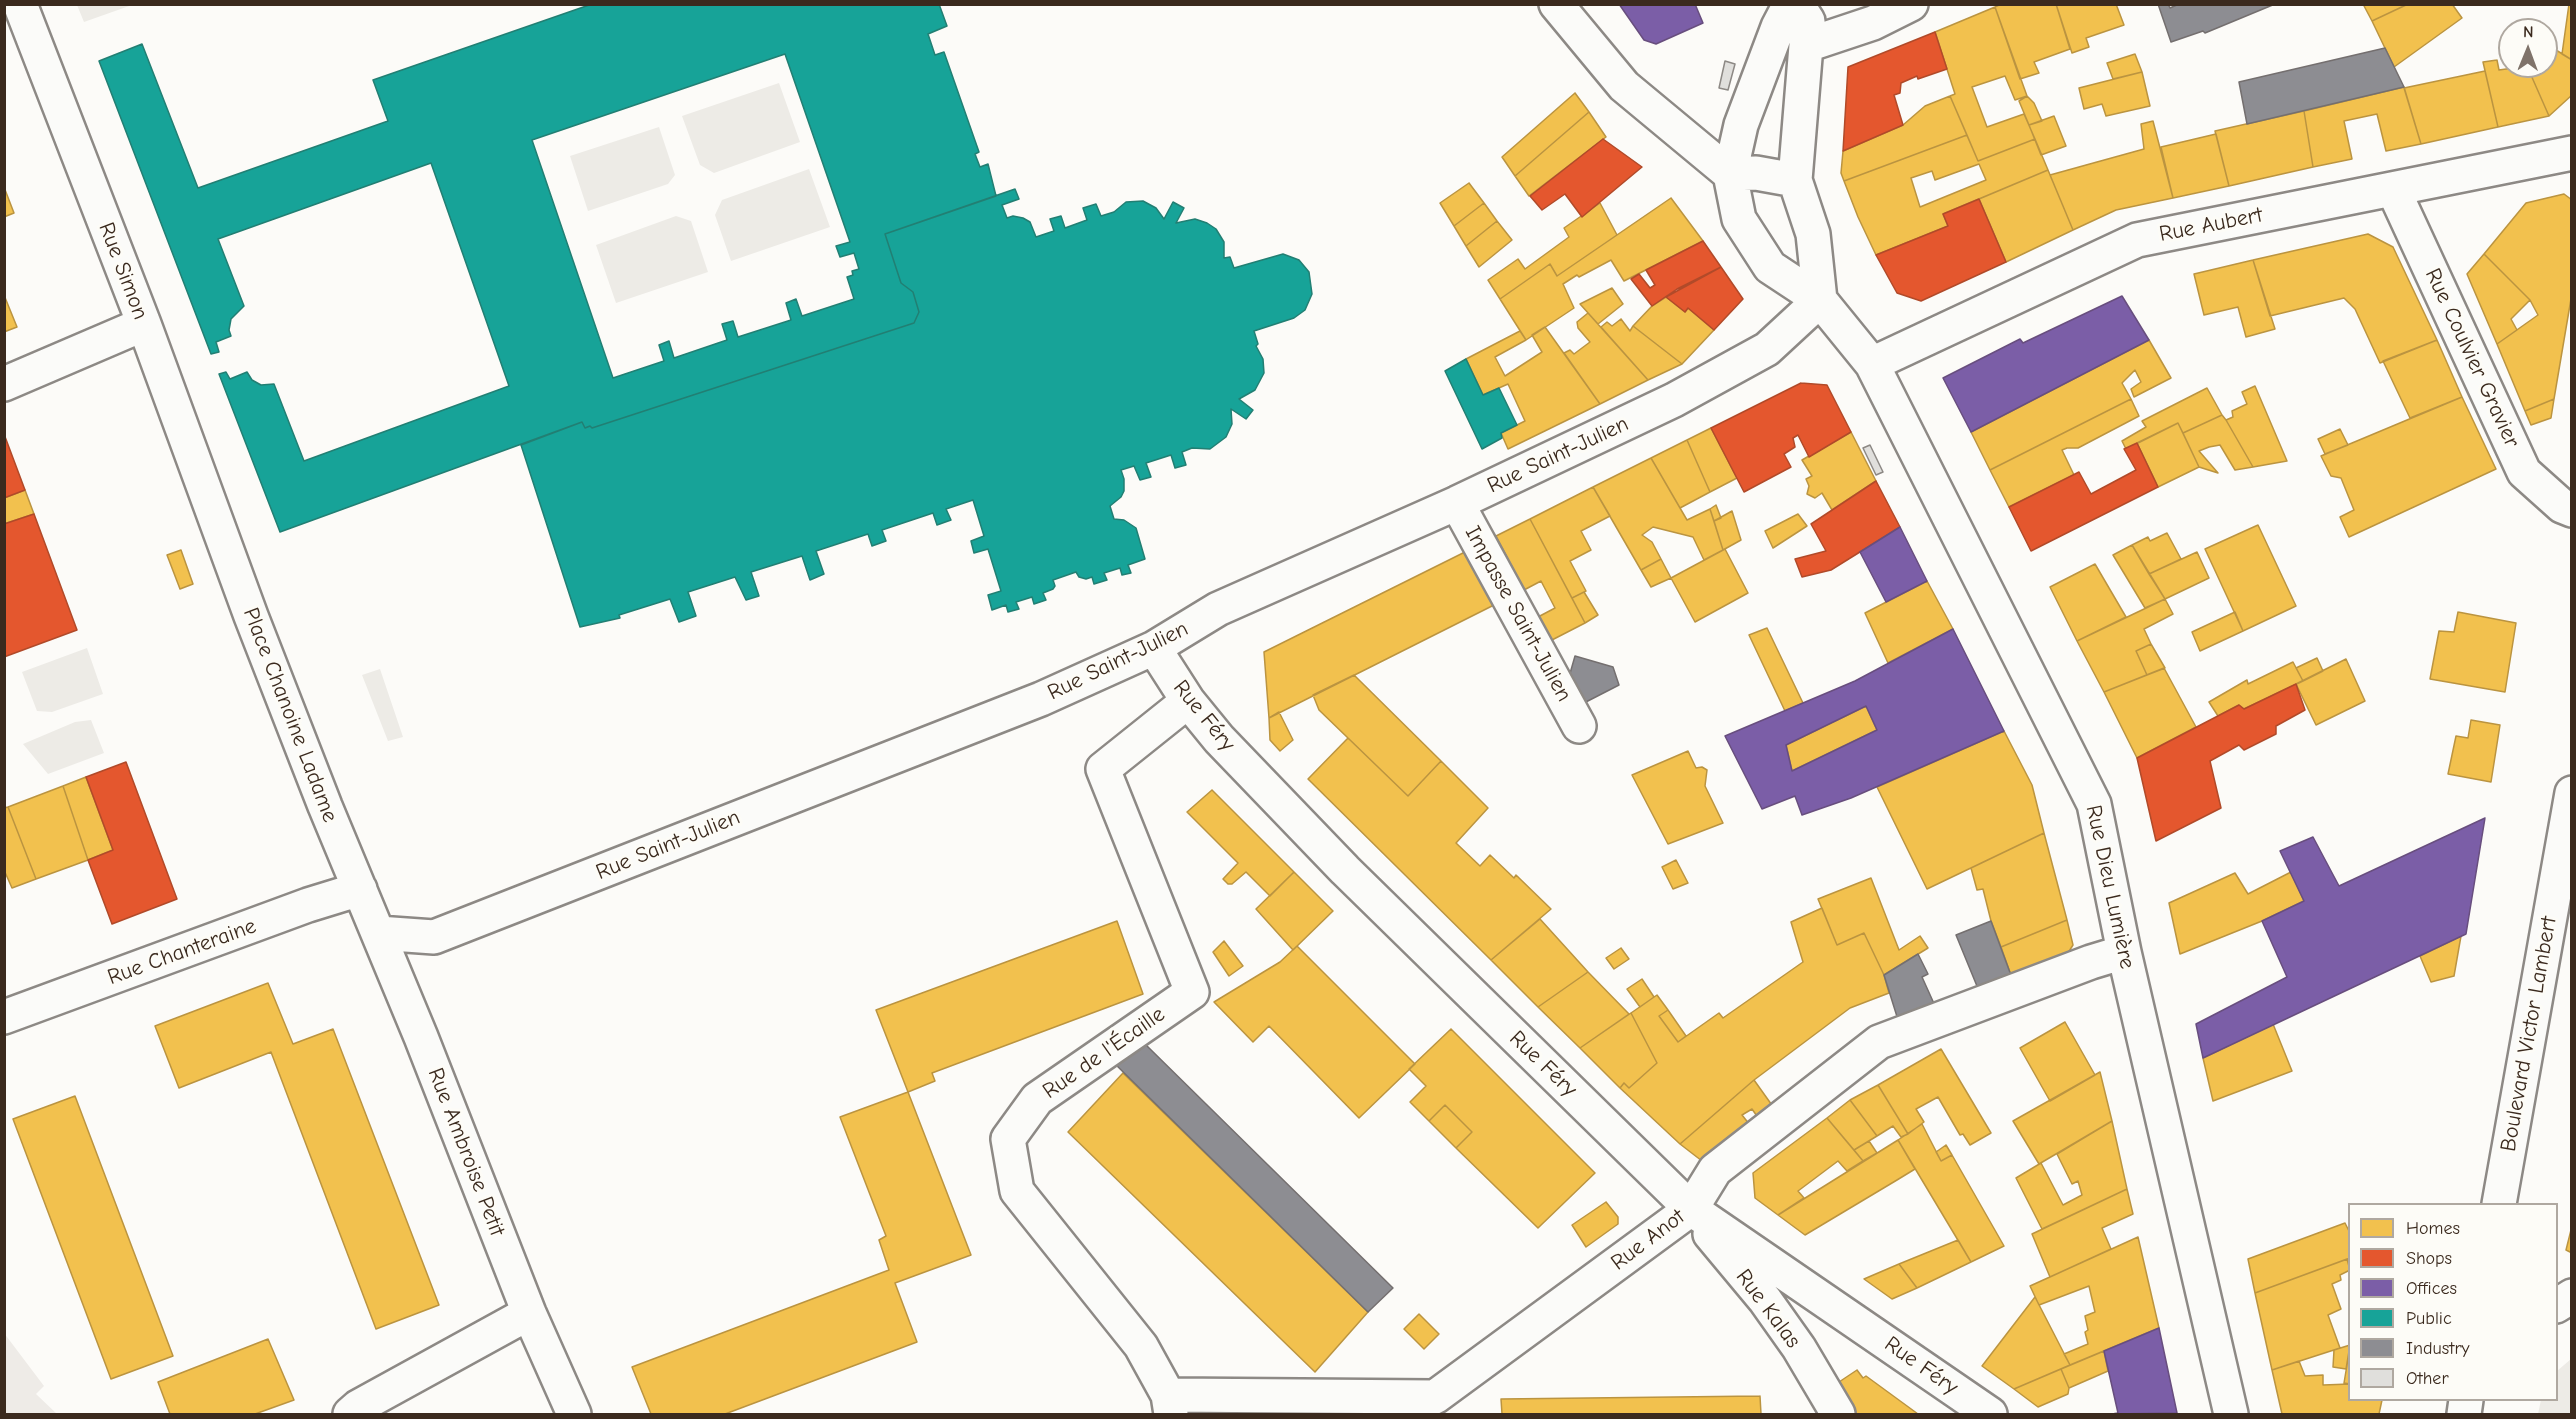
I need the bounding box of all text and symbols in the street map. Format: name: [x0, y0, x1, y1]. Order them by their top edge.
north arrow: [2498, 18, 2558, 78]
text: N: [2523, 23, 2534, 41]
street label: Rue Aubert: [2157, 202, 2265, 248]
street label: Rue Simon: [92, 219, 154, 323]
street label: Rue Coulvier Gravier: [2419, 264, 2525, 452]
street label: Rue Saint-Julien: [1483, 411, 1633, 499]
street label: Impasse Saint-Julien: [1459, 522, 1577, 706]
street label: Place Chanoine Ladame: [237, 604, 343, 826]
street label: Rue Saint-Julien: [1044, 616, 1192, 706]
street label: Rue Féry: [1167, 675, 1241, 757]
street label: Rue Dieu Lumière: [2080, 803, 2140, 971]
street label: Rue Saint-Julien: [592, 804, 744, 886]
street label: Rue Chanteraine: [104, 913, 260, 991]
street label: Boulevard Victor Lambert: [2495, 914, 2563, 1154]
street label: Rue de l'Écaille: [1038, 1001, 1170, 1105]
street label: Rue Féry: [1504, 1025, 1582, 1103]
street label: Rue Ambroise Petit: [422, 1064, 510, 1240]
legend: [2348, 1203, 2558, 1401]
street label: Rue Anot: [1606, 1204, 1690, 1276]
text: Homes: [2406, 1218, 2460, 1239]
text: Shops: [2406, 1248, 2452, 1269]
street label: Rue Kalas: [1730, 1264, 1806, 1354]
text: Offices: [2406, 1278, 2457, 1299]
text: Public: [2406, 1308, 2452, 1329]
street label: Rue Féry: [1879, 1331, 1963, 1401]
text: Industry: [2406, 1338, 2470, 1359]
text: Other: [2406, 1368, 2449, 1389]

